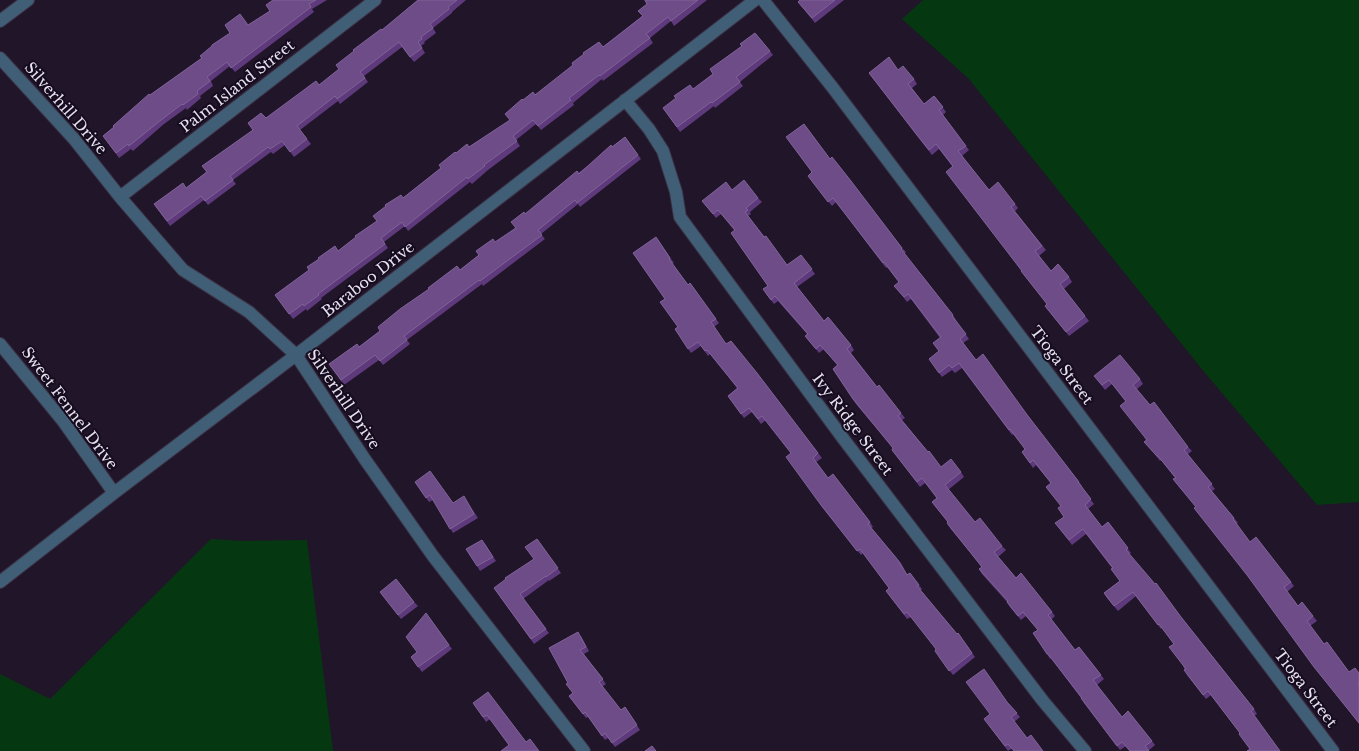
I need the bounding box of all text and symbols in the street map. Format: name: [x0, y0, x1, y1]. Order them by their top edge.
street label: Palm Island Street: [176, 35, 298, 137]
street label: Silverhill Drive: [21, 58, 111, 158]
street label: Baraboo Drive: [318, 237, 418, 321]
street label: Tioga Street: [1026, 322, 1098, 408]
street label: Sweet Fennel Drive: [18, 343, 122, 473]
street label: Silverhill Drive: [304, 345, 384, 453]
street label: Ivy Ridge Street: [809, 369, 898, 479]
street label: Tioga Street: [1270, 645, 1342, 731]

